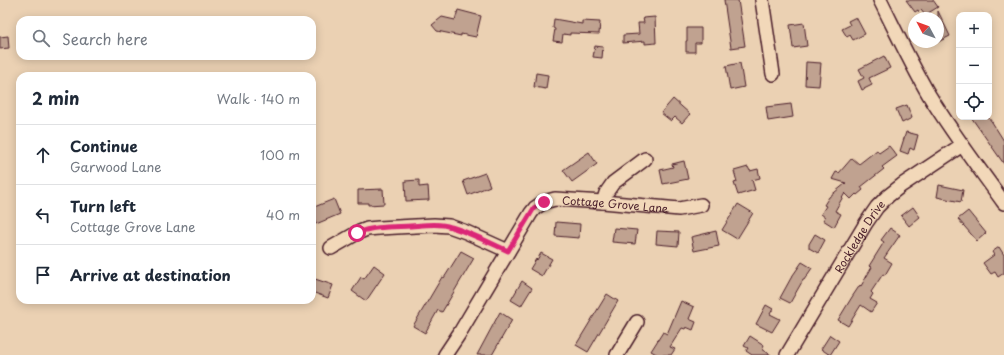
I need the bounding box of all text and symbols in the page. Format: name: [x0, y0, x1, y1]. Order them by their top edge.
north arrow: [908, 12, 944, 48]
map controls: [956, 12, 992, 120]
button: +: [956, 12, 992, 48]
search box: [16, 16, 316, 60]
icon: search: [30, 27, 52, 49]
text: Search here: [62, 27, 148, 50]
button: −: [956, 48, 992, 84]
button: locate: [956, 84, 992, 120]
text: 2 min: [32, 85, 79, 111]
text: Walk · 140 m: [217, 89, 300, 108]
text: Continue: [70, 134, 138, 157]
icon: ahead: [32, 144, 54, 166]
text: 100 m: [260, 145, 300, 164]
text: Garwood Lane: [70, 157, 162, 176]
street label: Cottage Grove Lane: [562, 191, 669, 216]
route end: [535, 193, 553, 211]
text: Turn left: [70, 194, 136, 217]
street label: Rockledge Drive: [830, 195, 889, 276]
icon: left: [32, 204, 54, 226]
text: 40 m: [266, 205, 300, 224]
text: Cottage Grove Lane: [70, 217, 196, 236]
route start: [348, 224, 366, 242]
text: Arrive at destination: [70, 263, 231, 286]
icon: arrive: [32, 264, 54, 286]

